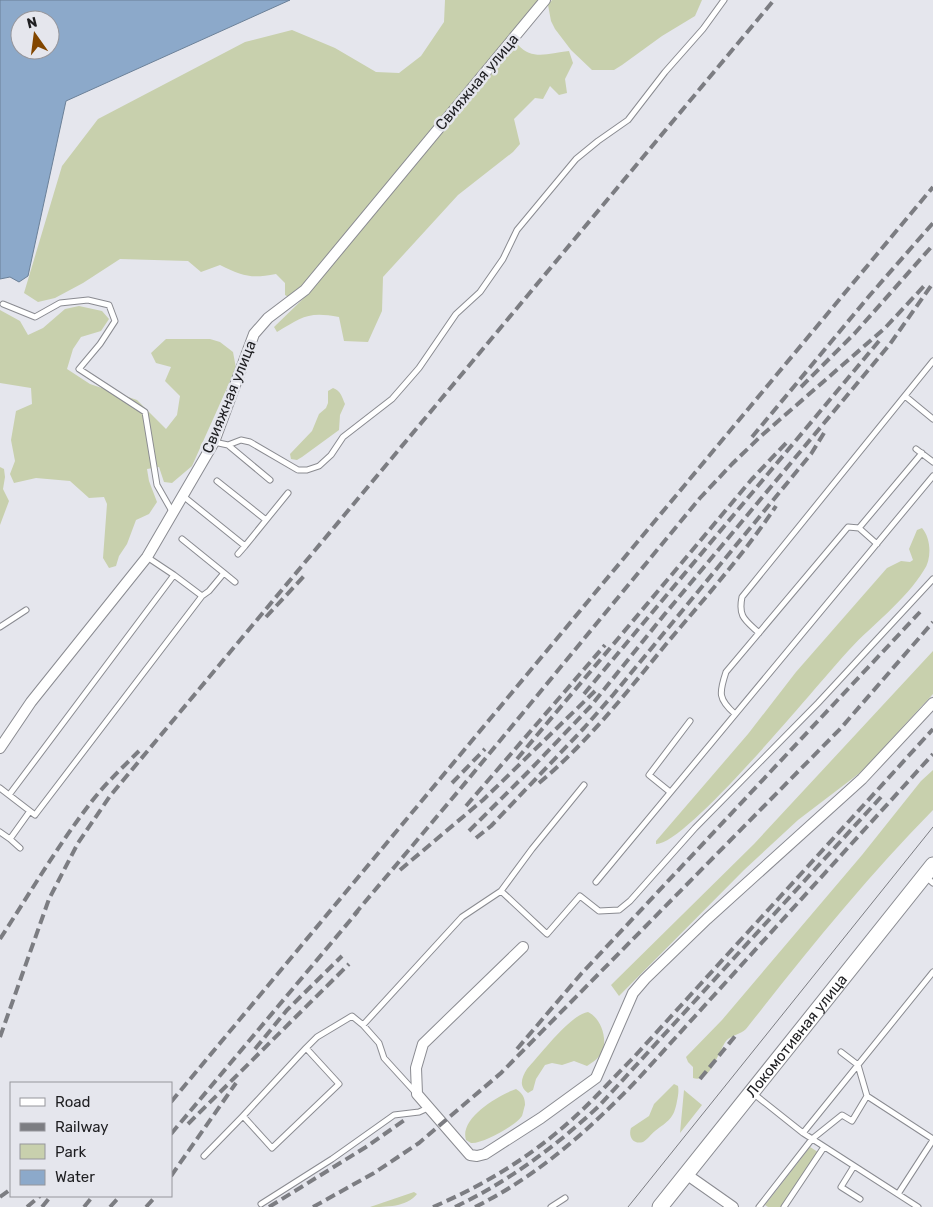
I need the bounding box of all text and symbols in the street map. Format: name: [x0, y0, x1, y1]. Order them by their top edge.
north arrow: [10, 10, 60, 60]
text: N: [25, 13, 39, 32]
street label: Свияжная улица: [432, 30, 522, 134]
street label: Свияжная улица: [198, 338, 260, 456]
street label: Локомотивная улица: [742, 971, 851, 1101]
legend: [10, 1082, 172, 1197]
text: Road: [55, 1093, 91, 1111]
text: Railway: [55, 1118, 109, 1136]
text: Park: [55, 1143, 86, 1161]
text: Water: [55, 1168, 95, 1186]

